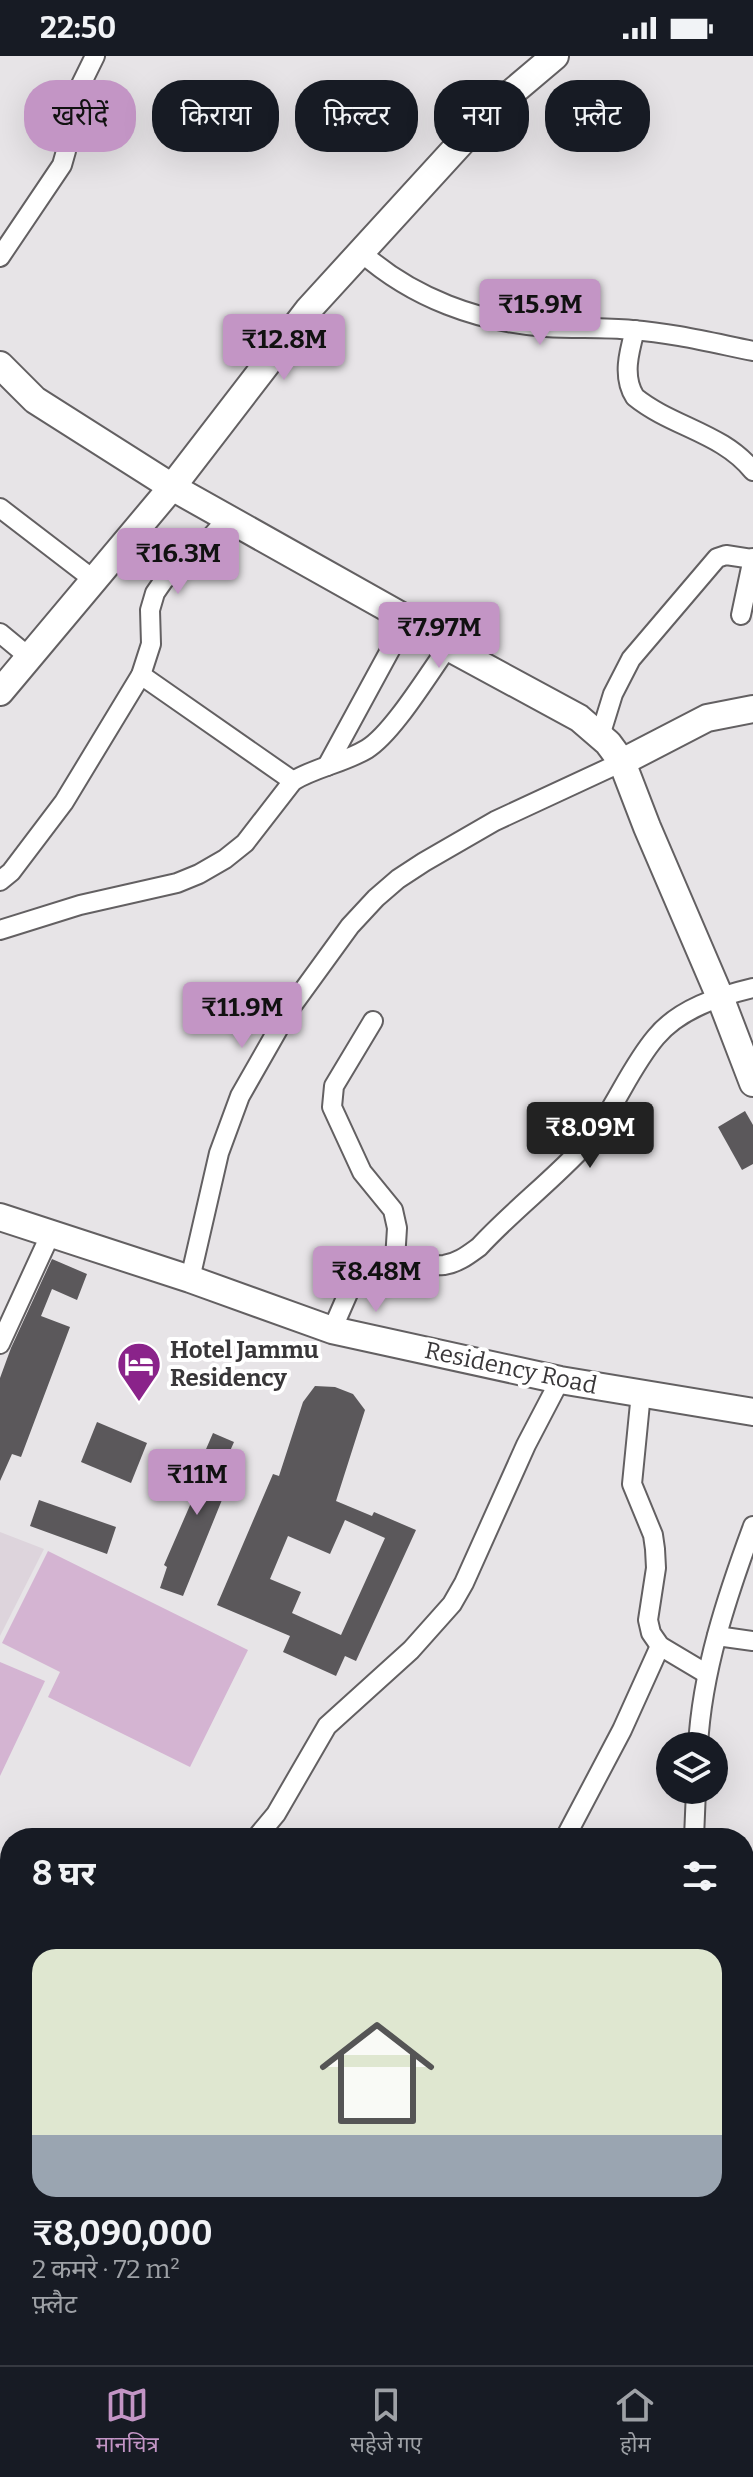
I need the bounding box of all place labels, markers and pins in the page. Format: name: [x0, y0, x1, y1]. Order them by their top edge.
pin: ₹15.9M: [475, 279, 605, 347]
pin: ₹12.8M: [219, 314, 349, 382]
pin: ₹16.3M: [113, 528, 243, 596]
pin: ₹7.97M: [374, 602, 504, 670]
pin: ₹11.9M: [177, 982, 307, 1050]
pin: ₹8.09M: [525, 1102, 655, 1170]
pin: ₹8.48M: [311, 1246, 441, 1314]
place label: Hotel Jammu Residency: [170, 1336, 319, 1392]
hotel icon: Hotel Jammu Residency: [115, 1340, 163, 1403]
pin: ₹11M: [150, 1449, 244, 1517]

